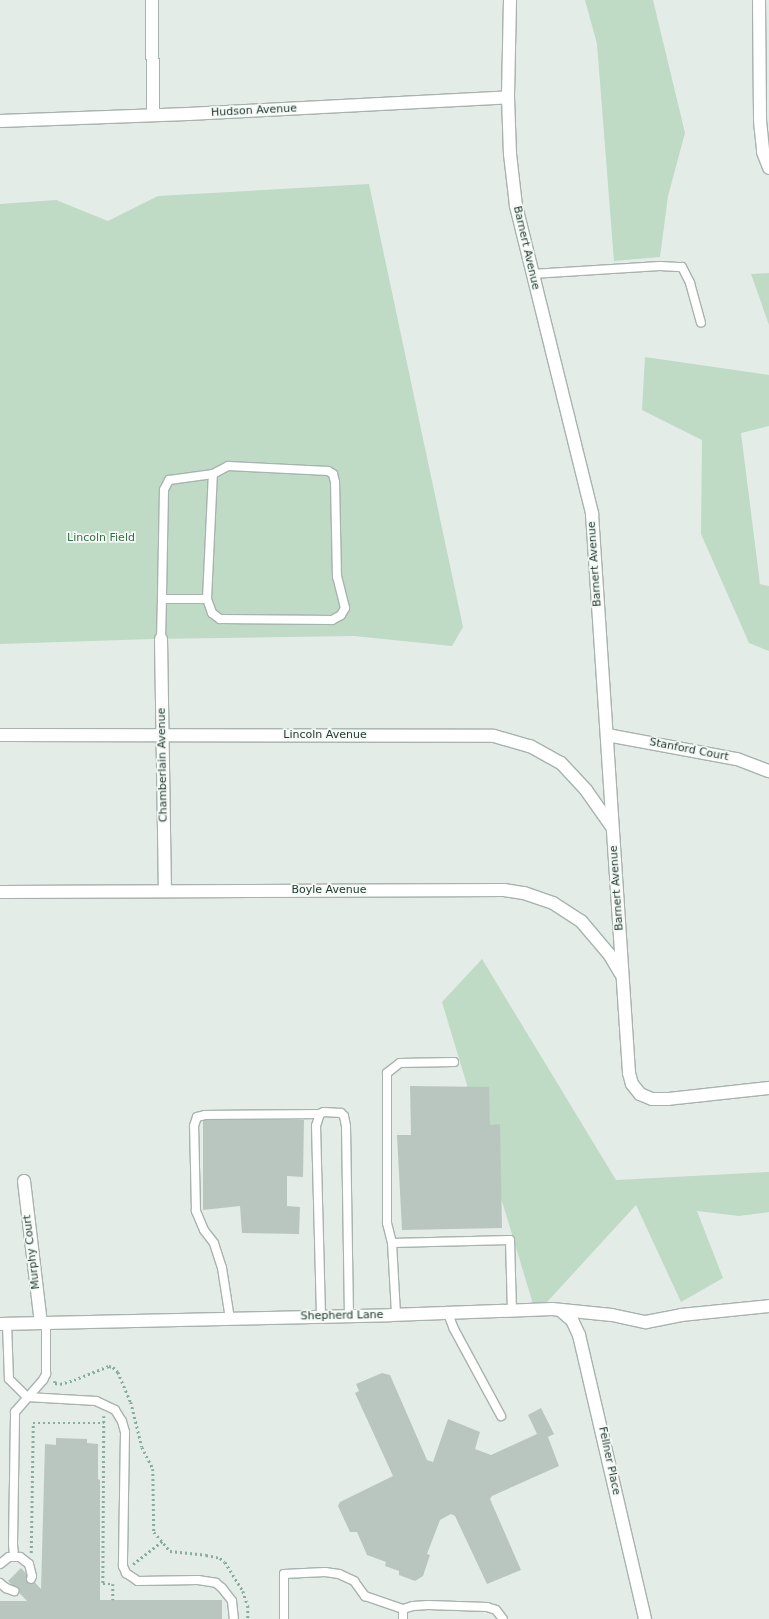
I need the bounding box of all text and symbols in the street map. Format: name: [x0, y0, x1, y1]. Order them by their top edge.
street label: Hudson Avenue: [211, 102, 297, 120]
street label: Barnert Avenue: [510, 205, 542, 291]
street label: Barnert Avenue: [585, 521, 605, 607]
park label: Lincoln Field: [67, 531, 135, 545]
street label: Chamberlain Avenue: [155, 708, 171, 822]
street label: Lincoln Avenue: [283, 728, 367, 742]
street label: Stanford Court: [648, 736, 730, 764]
street label: Barnert Avenue: [607, 845, 627, 931]
street label: Boyle Avenue: [292, 883, 366, 897]
street label: Murphy Court: [21, 1214, 43, 1290]
street label: Shepherd Lane: [300, 1309, 384, 1323]
street label: Fellner Place: [595, 1426, 623, 1496]

